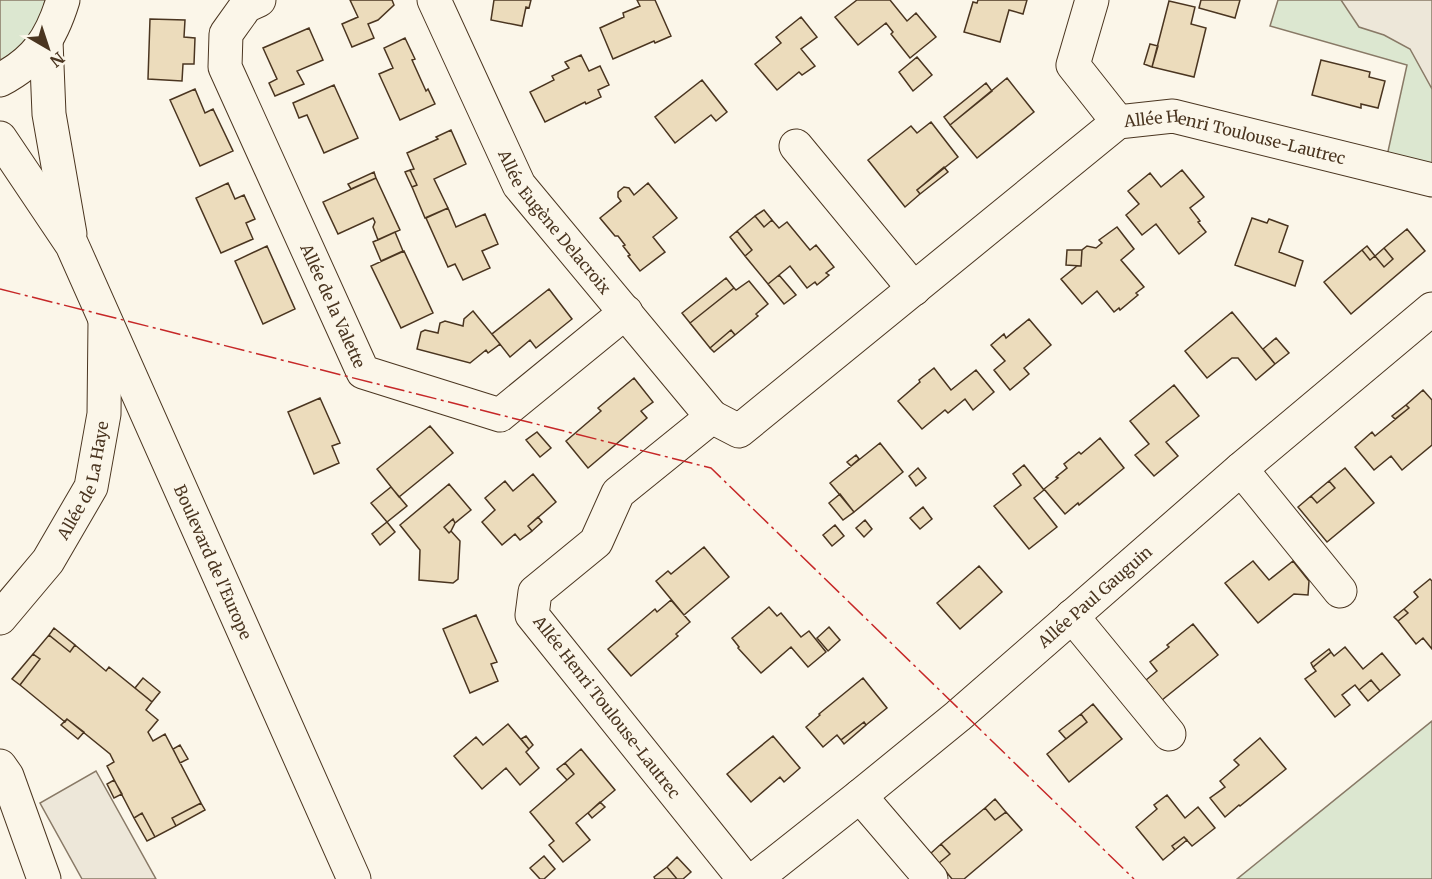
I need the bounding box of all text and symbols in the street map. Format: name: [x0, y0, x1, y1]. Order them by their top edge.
north arrow: [18, 18, 78, 78]
text: N: [46, 48, 69, 72]
street label: Allée Henri Toulouse-Lautrec: [1122, 105, 1347, 168]
street label: Allée Eugène Delacroix: [494, 146, 615, 298]
street label: Allée de la Valette: [296, 240, 370, 371]
street label: Allée de La Haye: [52, 420, 113, 544]
street label: Boulevard de l'Europe: [170, 482, 256, 643]
street label: Allée Paul Gauguin: [1033, 541, 1156, 652]
street label: Allée Henri Toulouse-Lautrec: [529, 611, 685, 802]

